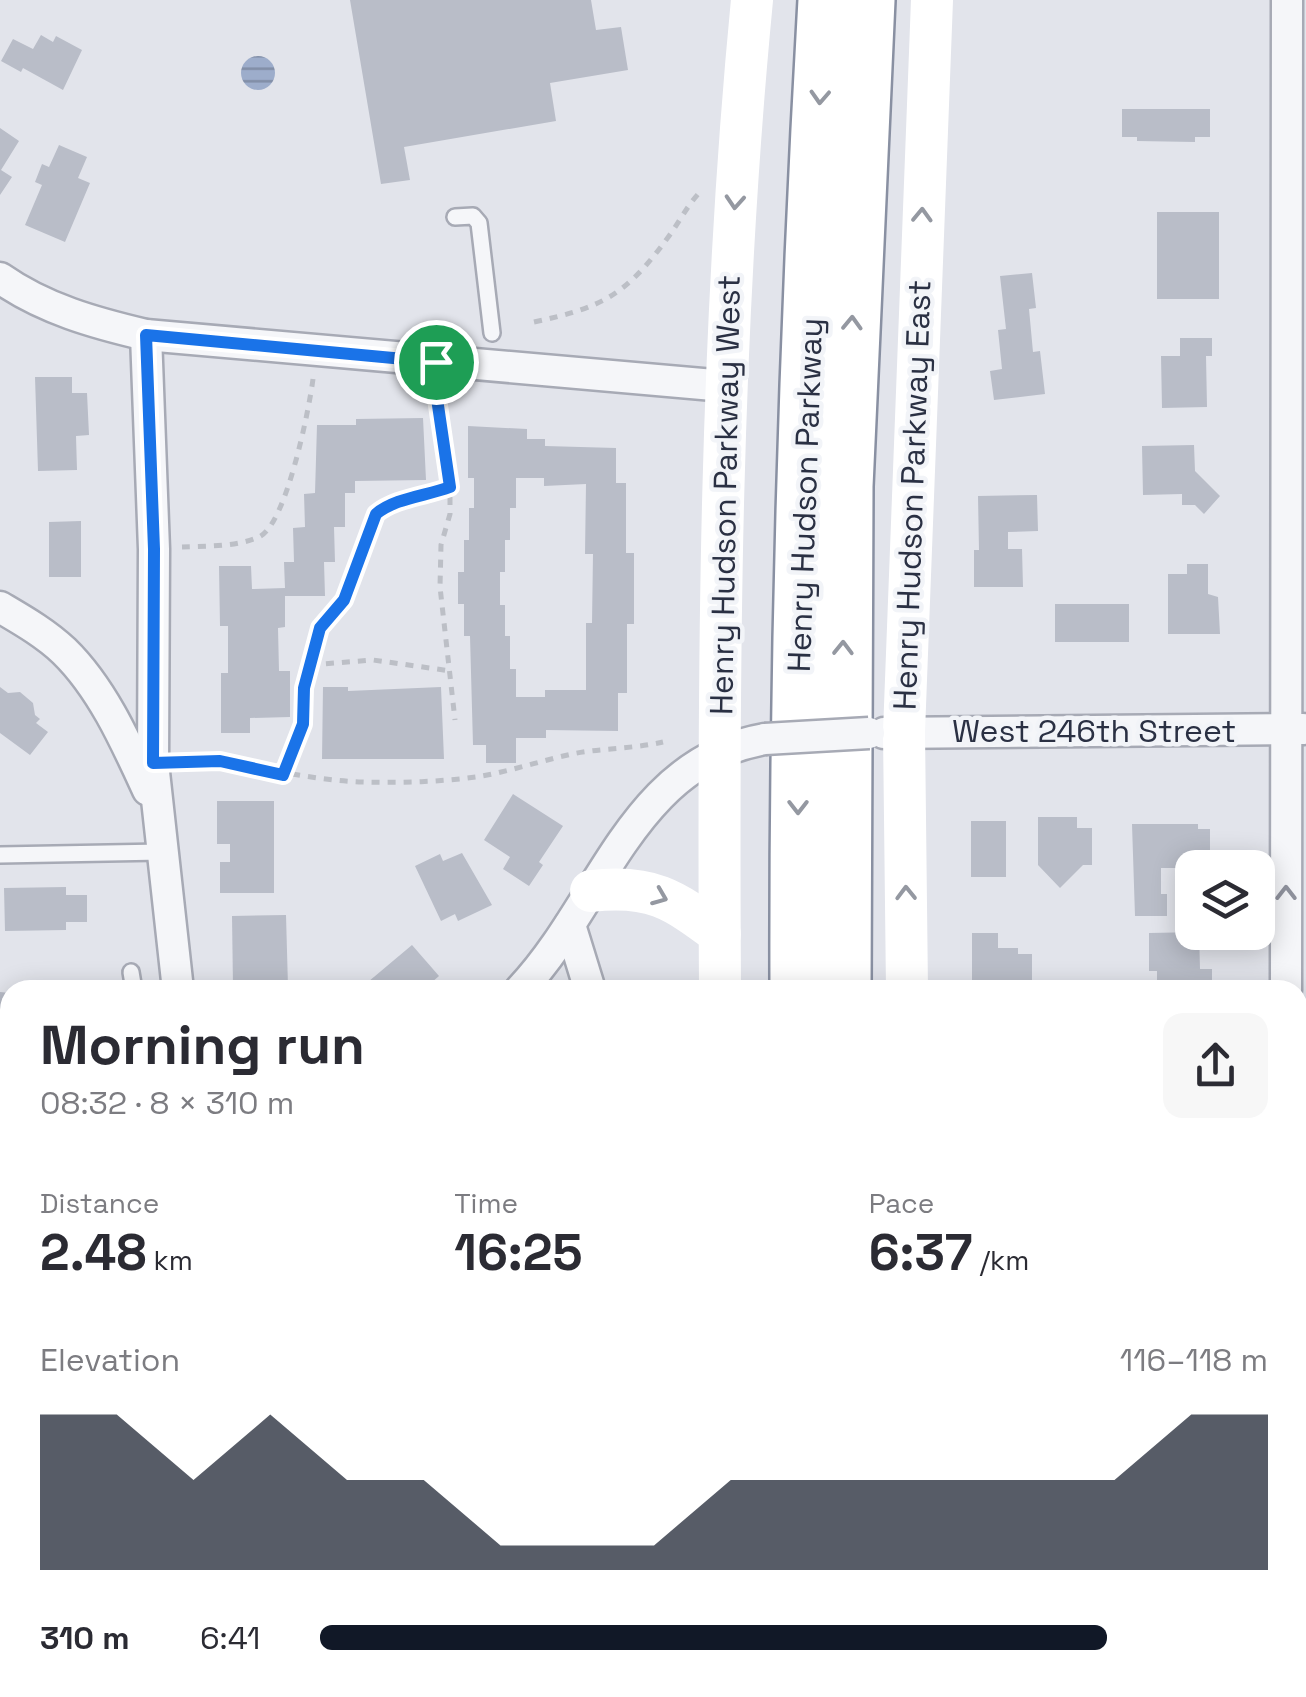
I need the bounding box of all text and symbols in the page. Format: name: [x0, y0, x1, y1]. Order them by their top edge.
one-way arrow: [810, 90, 831, 106]
one-way arrow: [725, 194, 746, 210]
one-way arrow: [911, 206, 932, 222]
street label: Henry Hudson Parkway West: [701, 275, 749, 715]
street label: Henry Hudson Parkway East: [885, 279, 939, 711]
one-way arrow: [841, 314, 862, 330]
street label: Henry Hudson Parkway: [779, 317, 831, 673]
pin: [394, 320, 479, 405]
icon: arrive: [409, 335, 464, 390]
one-way arrow: [832, 639, 854, 654]
street label: West 246th Street: [952, 711, 1236, 751]
one-way arrow: [787, 800, 809, 815]
map controls: [1175, 850, 1275, 950]
button: layers: [1175, 850, 1275, 950]
one-way arrow: [895, 884, 916, 900]
one-way arrow: [1275, 884, 1297, 900]
one-way arrow: [650, 885, 668, 905]
text: Morning run: [40, 1010, 365, 1080]
button: share: [1163, 1013, 1268, 1118]
text: 08:32 · 8 × 310 m: [40, 1083, 294, 1123]
text: Distance: [40, 1185, 159, 1221]
text: Time: [454, 1185, 518, 1221]
text: Pace: [869, 1185, 934, 1221]
text: 2.48: [40, 1221, 146, 1285]
text: 16:25: [454, 1221, 582, 1285]
text: 6:37: [869, 1221, 973, 1285]
text: km: [146, 1242, 193, 1278]
text: /km: [973, 1242, 1029, 1278]
text: Elevation: [40, 1340, 180, 1380]
text: 116–118 m: [1120, 1340, 1268, 1380]
text: 310 m: [40, 1618, 130, 1658]
text: 6:41: [200, 1618, 260, 1658]

